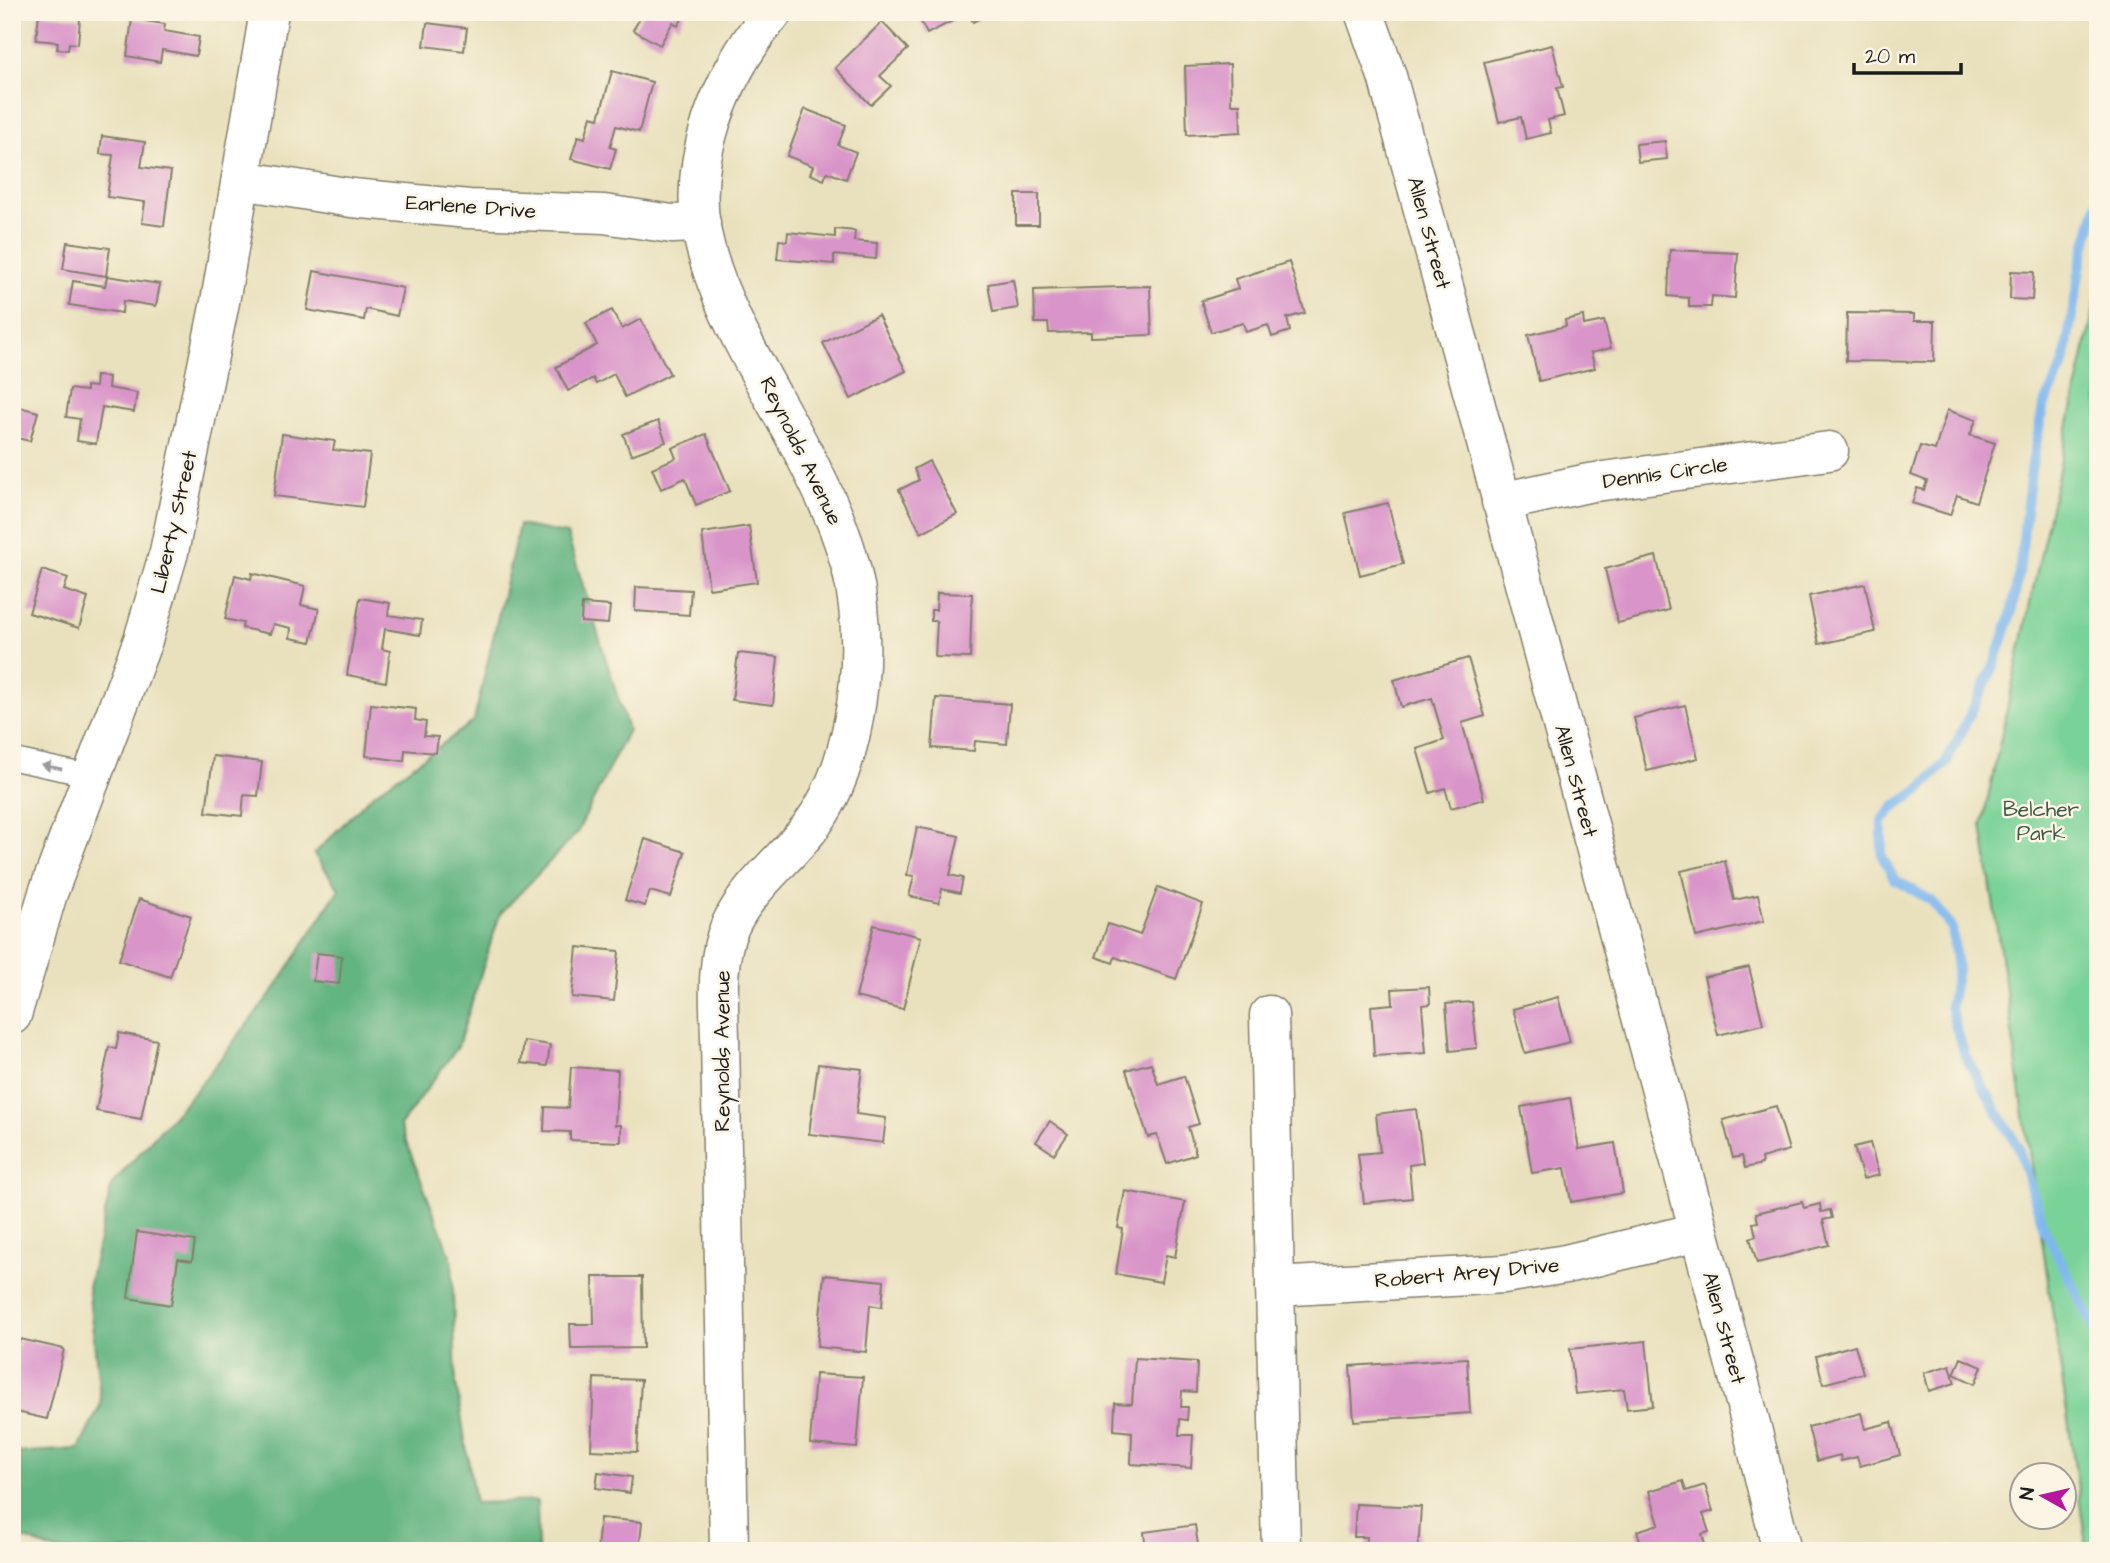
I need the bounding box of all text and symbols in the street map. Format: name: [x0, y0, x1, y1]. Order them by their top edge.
scale bar: [1854, 32, 1961, 76]
text: 20 m: [1865, 42, 1916, 71]
street label: Allen Street: [1400, 174, 1458, 293]
street label: Earlene Drive: [405, 188, 537, 226]
street label: Reynolds Avenue: [751, 372, 849, 531]
street label: Liberty Street: [143, 447, 207, 597]
street label: Dennis Circle: [1601, 450, 1729, 496]
street label: Allen Street: [1547, 722, 1605, 841]
one-way arrow: [41, 762, 63, 773]
park label: Belcher Park: [2003, 795, 2080, 848]
street label: Reynolds Avenue: [708, 970, 739, 1132]
street label: Robert Arey Drive: [1373, 1250, 1561, 1298]
street label: Allen Street: [1695, 1269, 1753, 1388]
north arrow: [2008, 1462, 2078, 1532]
text: N: [2013, 1486, 2042, 1502]

